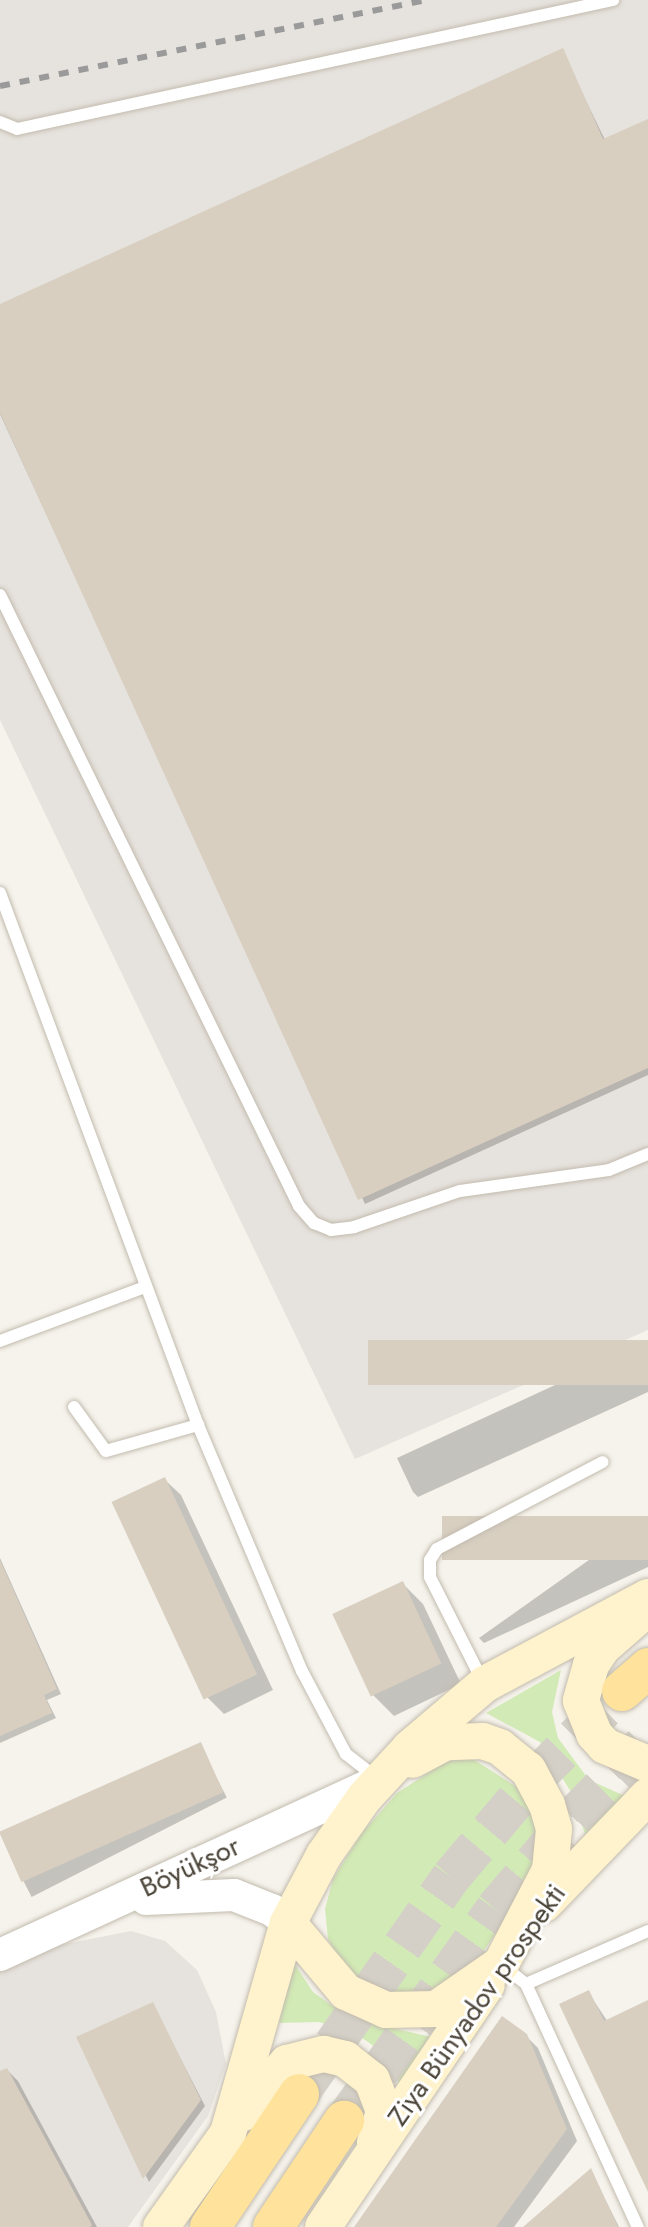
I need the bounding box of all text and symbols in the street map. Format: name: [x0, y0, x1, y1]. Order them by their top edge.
street label: Böyükşor: [135, 1829, 245, 1905]
street label: Ziya Bünyadov prospekti: [381, 1878, 573, 2132]

